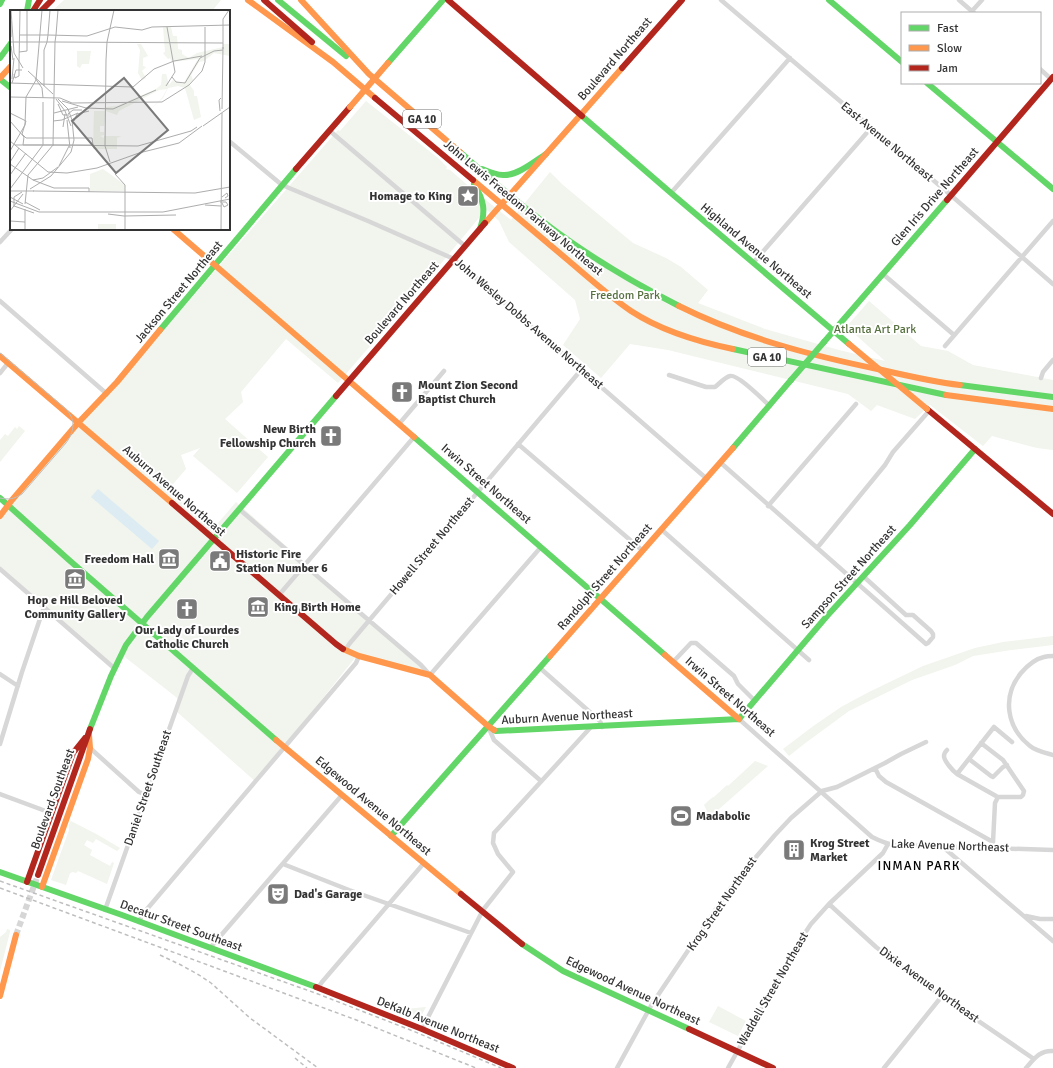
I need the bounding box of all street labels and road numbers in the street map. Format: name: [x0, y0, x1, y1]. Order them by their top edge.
street label: Boulevard Northeast: [575, 14, 655, 104]
street label: East Avenue Northeast: [838, 99, 936, 185]
road number: GA 10: [403, 110, 441, 128]
street label: John Lewis Freedom Parkway Northeast: [440, 137, 606, 279]
street label: Glen Iris Drive Northeast: [888, 144, 982, 250]
street label: Highland Avenue Northeast: [697, 200, 815, 302]
street label: Jackson Street Northeast: [132, 238, 226, 346]
street label: John Wesley Dobbs Avenue Northeast: [452, 255, 606, 393]
street label: Boulevard Northeast: [362, 258, 442, 348]
road number: GA 10: [748, 348, 786, 366]
street label: Irwin Street Northeast: [438, 441, 534, 527]
street label: Auburn Avenue Northeast: [119, 442, 229, 540]
street label: Howell Street Northeast: [387, 494, 477, 598]
street label: Randolph Street Northeast: [555, 521, 655, 633]
street label: Sampson Street Northeast: [798, 522, 900, 632]
street label: Irwin Street Northeast: [682, 654, 778, 740]
street label: Auburn Avenue Northeast: [501, 706, 633, 728]
street label: Daniel Street Southeast: [121, 728, 175, 848]
street label: Boulevard Southeast: [28, 747, 78, 851]
street label: Edgewood Avenue Northeast: [312, 753, 434, 859]
street label: Lake Avenue Northeast: [891, 836, 1009, 856]
street label: Krog Street Northeast: [684, 854, 760, 954]
street label: Decatur Street Southeast: [118, 897, 244, 955]
street label: Waddell Street Northeast: [734, 929, 812, 1049]
street label: Dixie Avenue Northeast: [876, 944, 982, 1026]
street label: Edgewood Avenue Northeast: [563, 953, 703, 1029]
street label: DeKalb Avenue Northeast: [374, 994, 502, 1056]

